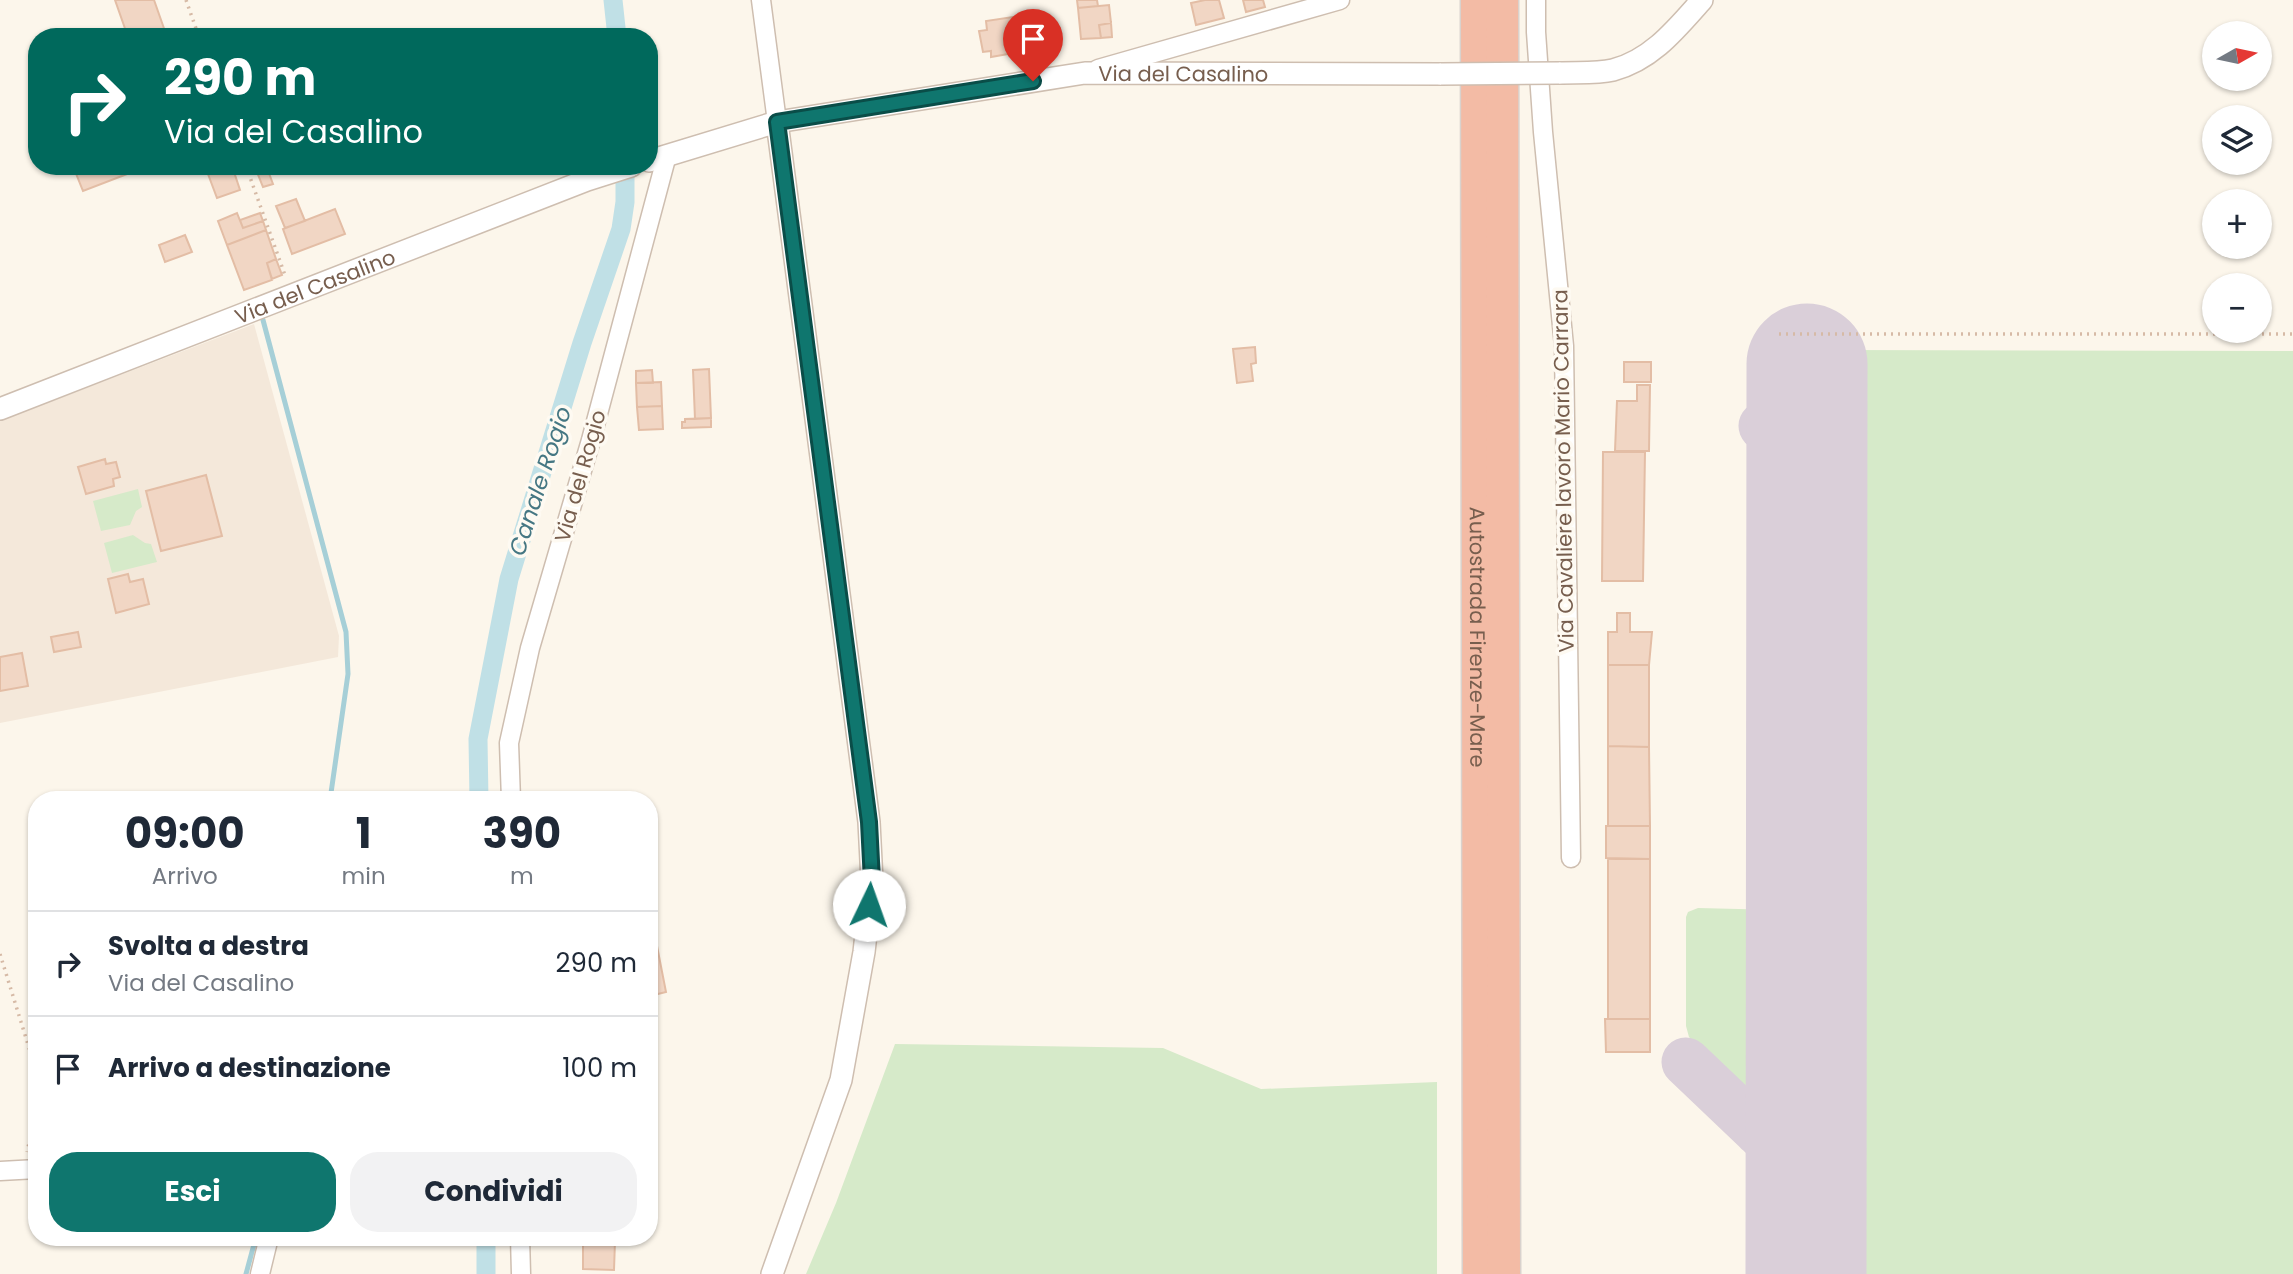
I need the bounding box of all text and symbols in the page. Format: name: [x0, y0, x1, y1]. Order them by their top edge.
pin: [1003, 9, 1063, 81]
icon: arrive: [1014, 20, 1052, 58]
north arrow: [2202, 21, 2272, 91]
map controls: [2202, 21, 2272, 343]
text: 290 m: [164, 44, 316, 112]
icon: right: [49, 56, 140, 147]
street label: Via del Casalino: [1098, 59, 1268, 88]
button: layers: [2202, 105, 2272, 175]
text: Via del Casalino: [164, 109, 423, 154]
button: +: [2202, 189, 2272, 259]
street label: Via del Casalino: [230, 242, 399, 331]
button: −: [2202, 273, 2272, 343]
street label: Via Cavaliere lavoro Mario Carrara: [1545, 289, 1581, 653]
water label: Canale Rogio: [501, 402, 579, 560]
street label: Via del Rogio: [547, 407, 613, 545]
street label: Autostrada Firenze-Mare: [1463, 507, 1493, 767]
text: 09:00: [125, 804, 245, 863]
text: 1: [356, 804, 372, 863]
text: 390: [483, 804, 561, 863]
text: Arrivo: [152, 860, 218, 892]
text: min: [342, 860, 386, 892]
text: m: [510, 860, 534, 892]
position arrow: [832, 868, 906, 942]
text: Svolta a destra: [108, 928, 309, 964]
icon: right: [49, 945, 87, 983]
text: 290 m: [556, 945, 637, 981]
text: Via del Casalino: [108, 967, 294, 999]
icon: arrive: [49, 1050, 87, 1088]
text: Arrivo a destinazione: [108, 1050, 391, 1086]
text: 100 m: [562, 1050, 637, 1086]
button: Esci: [49, 1152, 336, 1232]
button: Condividi: [350, 1152, 637, 1232]

